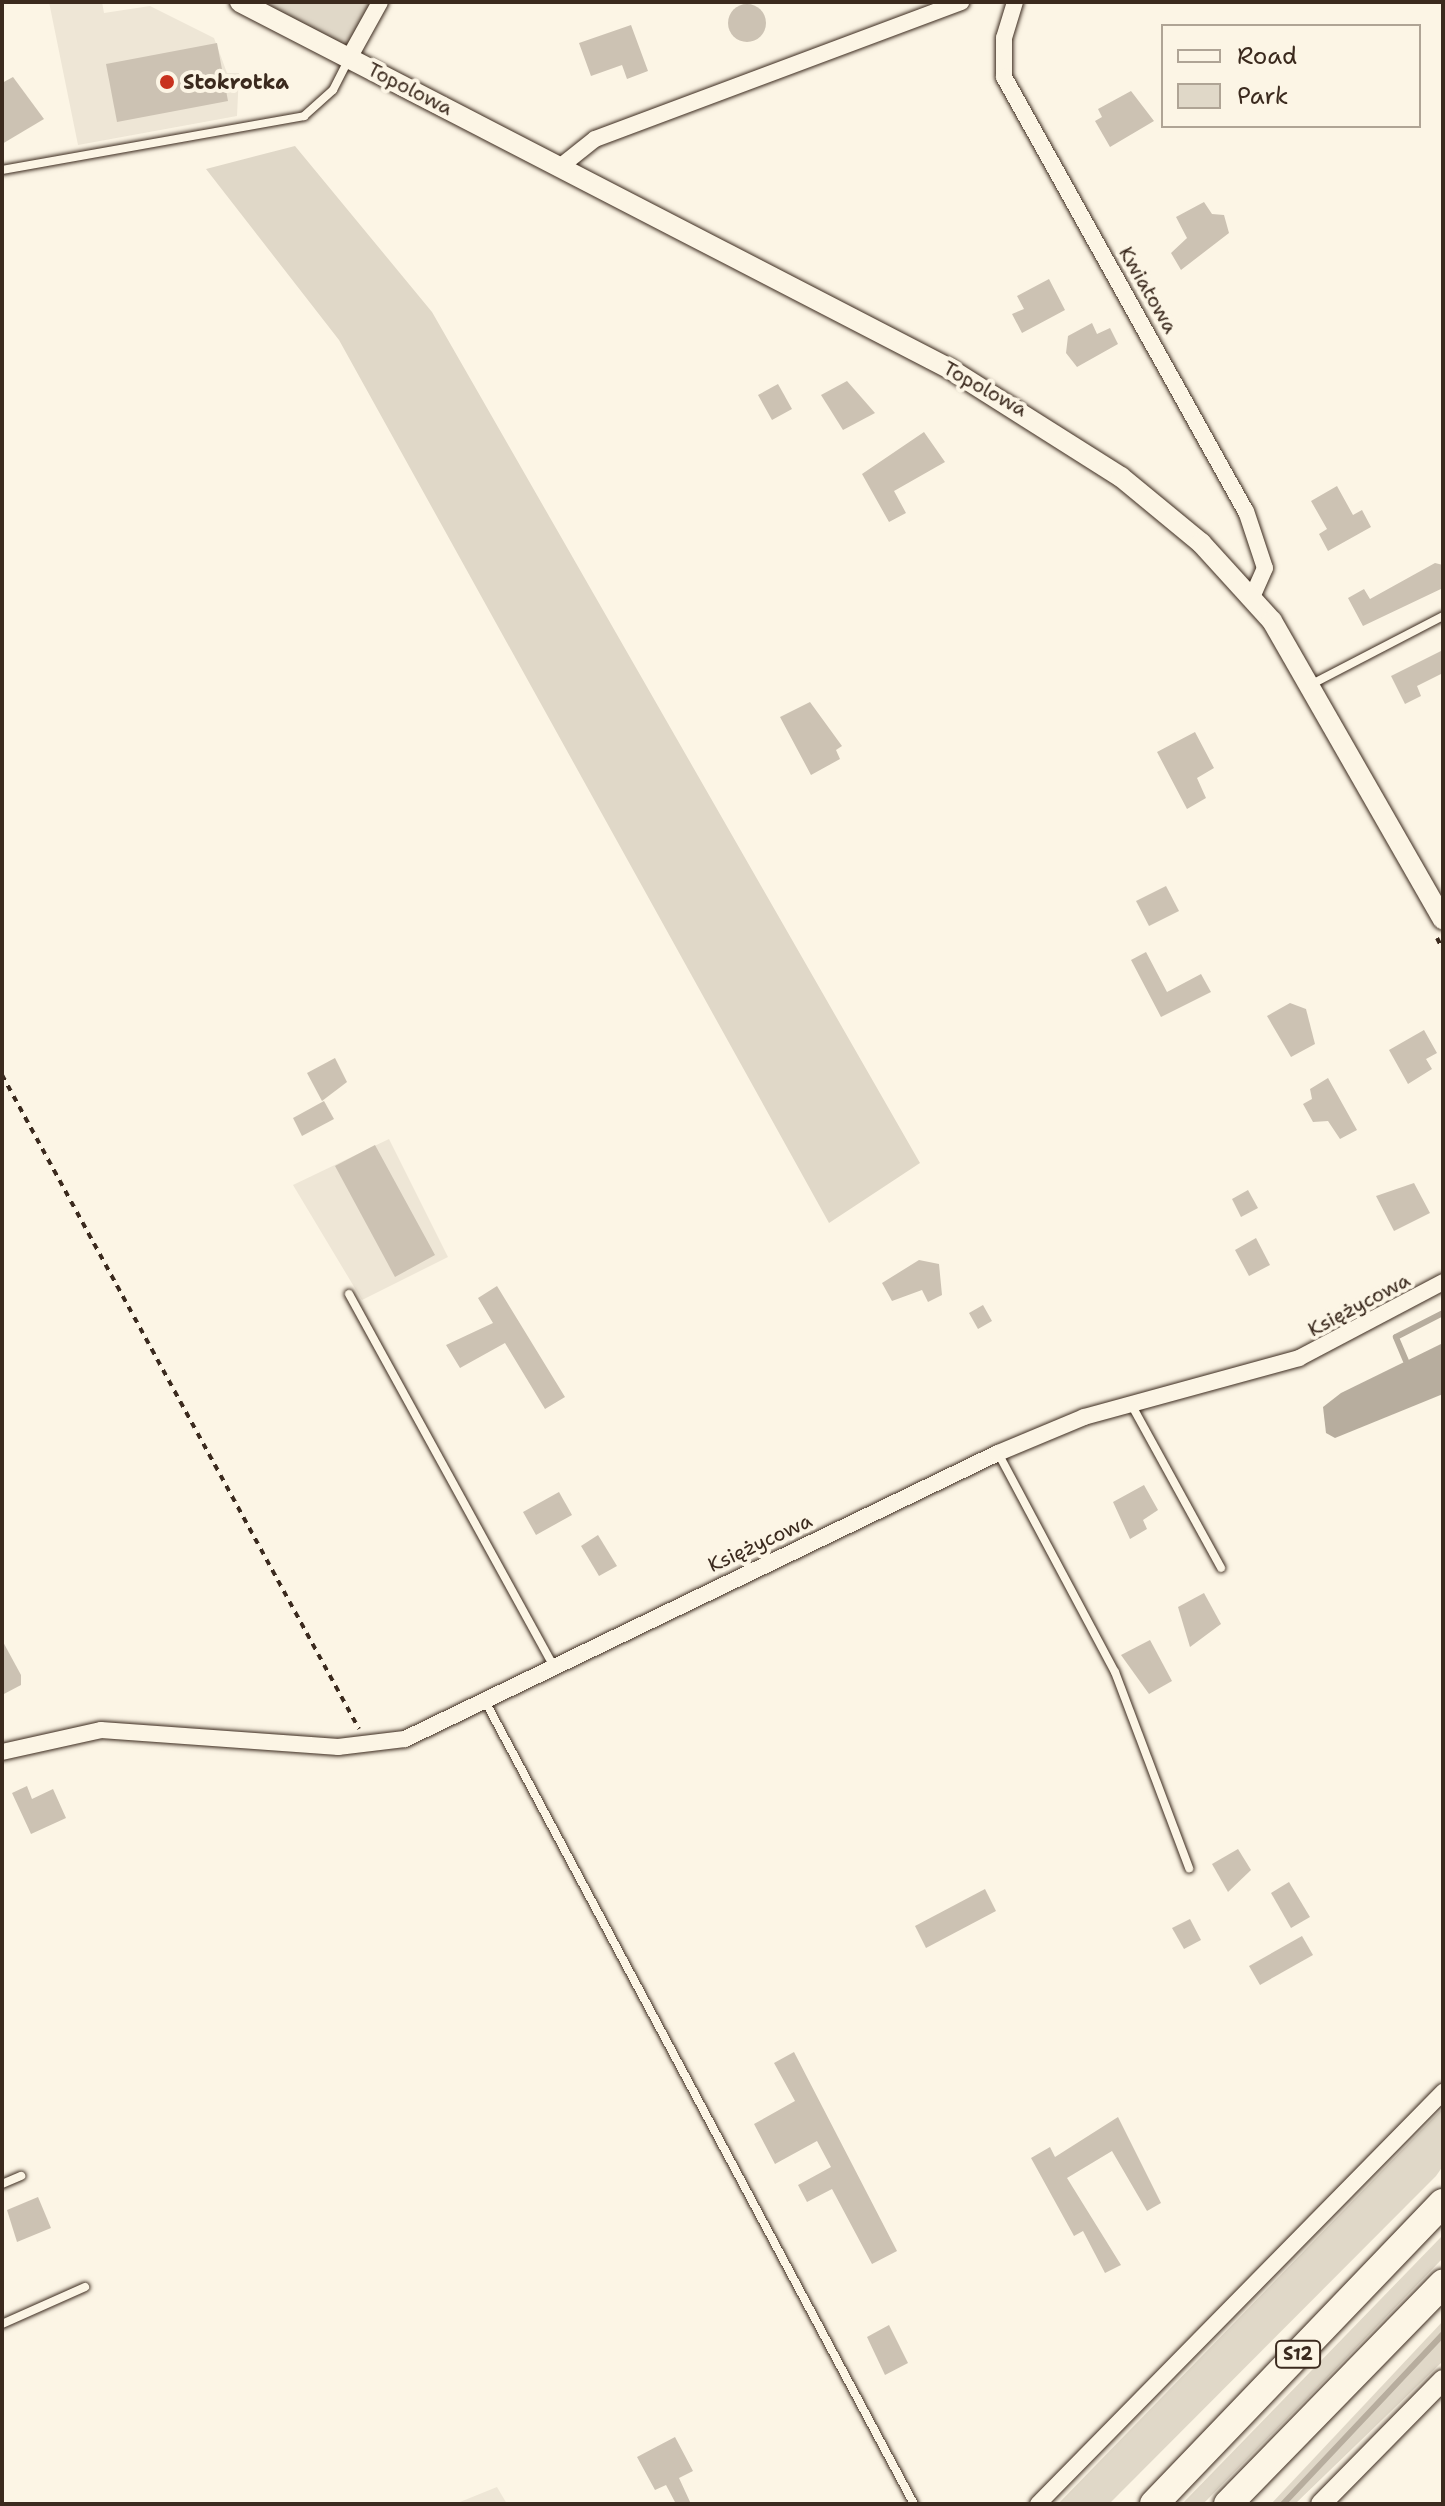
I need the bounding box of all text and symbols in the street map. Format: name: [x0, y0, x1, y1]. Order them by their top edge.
legend: [1161, 24, 1421, 128]
text: Road: [1237, 40, 1297, 72]
street label: Topolowa: [363, 57, 457, 121]
place label: Stokrotka: [183, 70, 289, 94]
marker: Stokrotka: [158, 73, 176, 91]
text: Park: [1237, 80, 1289, 112]
street label: Kwiatowa: [1114, 242, 1182, 338]
street label: Topolowa: [939, 356, 1031, 422]
street label: Księżycowa: [1304, 1268, 1414, 1342]
street label: Księżycowa: [704, 1508, 816, 1578]
road number: S12: [1274, 2340, 1322, 2368]

